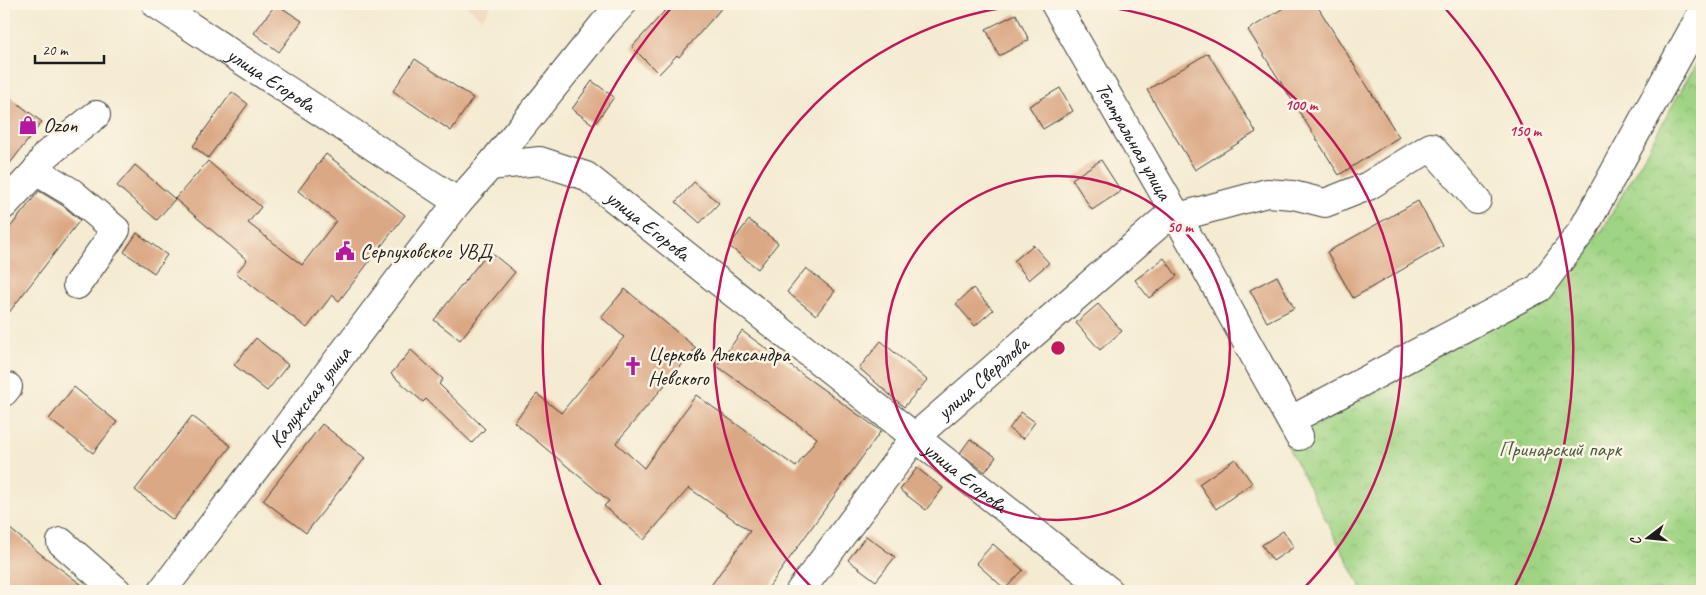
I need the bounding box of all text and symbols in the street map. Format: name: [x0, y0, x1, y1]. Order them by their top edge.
scale bar: [35, 32, 104, 64]
street label: улица Егорова: [221, 40, 322, 119]
text: 20 m: [42, 41, 69, 60]
street label: Театральная улица: [1090, 77, 1179, 206]
text: 100 m: [1285, 96, 1319, 115]
place label: Ozon: [43, 112, 78, 138]
shop icon: Ozon: [17, 114, 39, 136]
text: 150 m: [1509, 122, 1543, 141]
street label: улица Егорова: [599, 183, 697, 268]
text: 50 m: [1167, 218, 1194, 237]
place label: Серпуховское УВД: [360, 238, 494, 264]
public building icon: Серпуховское УВД: [334, 240, 356, 262]
street label: улица Свердлова: [930, 330, 1035, 426]
centre of rings: [1049, 339, 1067, 357]
street label: Калужская улица: [263, 340, 358, 453]
place label: Церковь Александра Невского: [648, 341, 791, 391]
church icon: Церковь Александра Невского: [622, 355, 644, 377]
street label: улица Егорова: [917, 435, 1015, 520]
park label: Принарский парк: [1499, 436, 1623, 462]
north arrow: [1624, 512, 1674, 562]
text: С: [1626, 534, 1645, 547]

